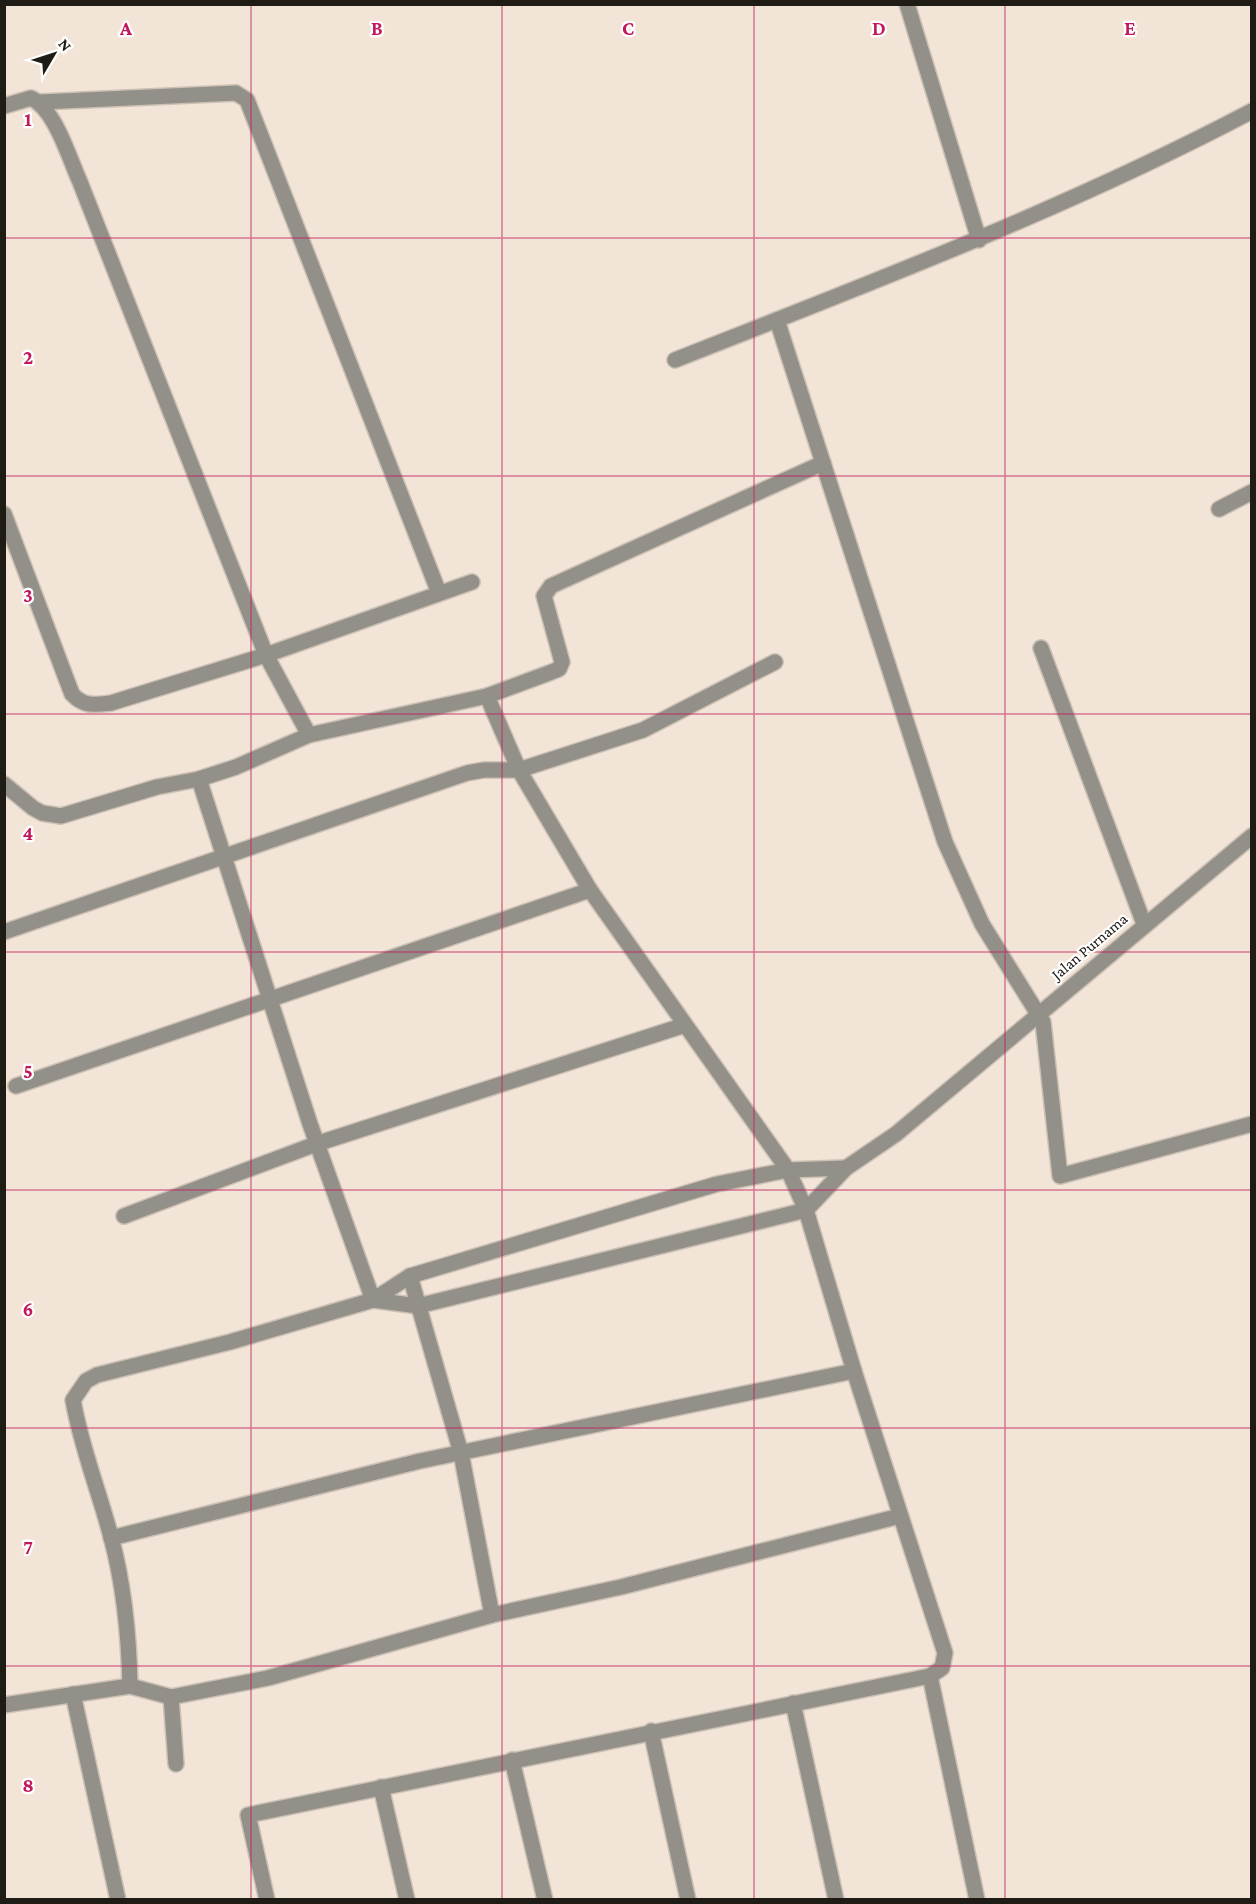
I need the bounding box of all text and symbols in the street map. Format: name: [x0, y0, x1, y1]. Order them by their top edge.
text: A: [119, 17, 133, 39]
text: B: [371, 17, 383, 39]
text: C: [622, 17, 634, 39]
text: D: [872, 17, 886, 39]
text: E: [1124, 17, 1136, 39]
north arrow: [24, 24, 84, 84]
text: N: [55, 35, 75, 55]
text: 1: [24, 108, 32, 130]
text: 2: [23, 346, 33, 368]
text: 3: [23, 584, 33, 606]
text: 4: [23, 822, 34, 844]
street label: Jalan Purnama: [1046, 909, 1132, 985]
text: 5: [23, 1060, 33, 1082]
text: 6: [23, 1298, 33, 1320]
text: 7: [23, 1536, 33, 1558]
text: 8: [22, 1774, 34, 1796]

